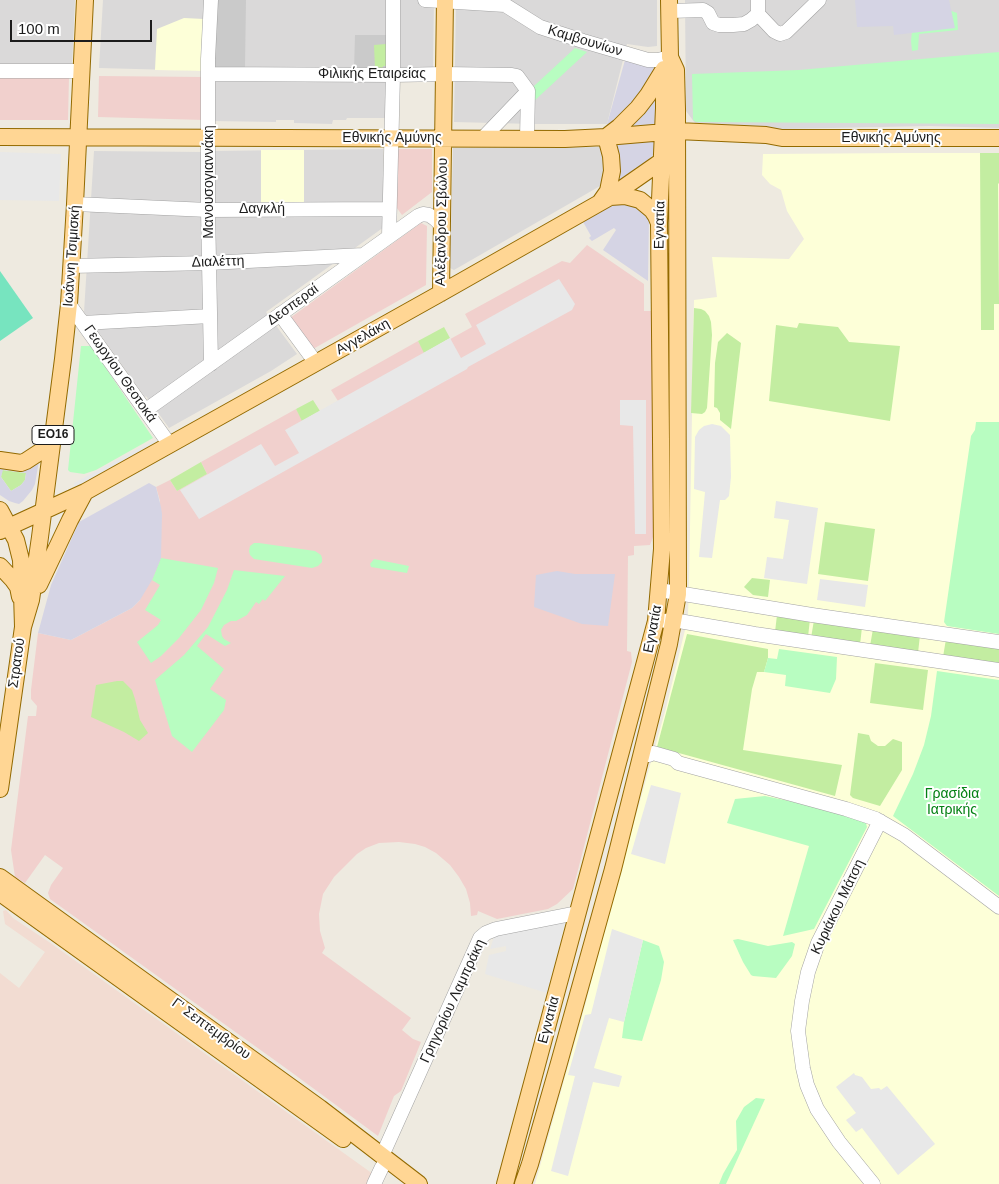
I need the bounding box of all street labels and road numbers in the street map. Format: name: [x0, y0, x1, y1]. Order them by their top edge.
street label: Καμβουνίων: [546, 22, 624, 60]
street label: Φιλικής Εταιρείας: [318, 66, 426, 82]
street label: Μανουσογιαννάκη: [201, 125, 217, 239]
street label: Εθνικής Αμύνης: [342, 130, 442, 146]
street label: Εθνικής Αμύνης: [841, 130, 941, 146]
street label: Αλέξανδρου Σβώλου: [432, 158, 452, 286]
street label: Δαγκλή: [239, 201, 285, 217]
street label: Εγνατία: [651, 201, 669, 249]
street label: Ιωάννη Τσιμισκή: [60, 205, 84, 307]
street label: Διαλέττη: [191, 253, 245, 271]
street label: Δεσπεραί: [264, 281, 322, 329]
street label: Αγγελάκη: [333, 315, 393, 359]
street label: Γεωργίου Θεοτοκά: [80, 322, 160, 426]
road number: ΕΟ16: [32, 426, 74, 444]
street label: Εγνατία: [640, 604, 666, 654]
street label: Στρατού: [5, 637, 29, 689]
street label: Κυριάκου Μάτση: [808, 857, 868, 957]
street label: Γρηγορίου Λαμπράκη: [417, 936, 489, 1066]
street label: Γ' Σεπτεμβρίου: [168, 995, 254, 1063]
street label: Εγνατία: [535, 995, 563, 1045]

